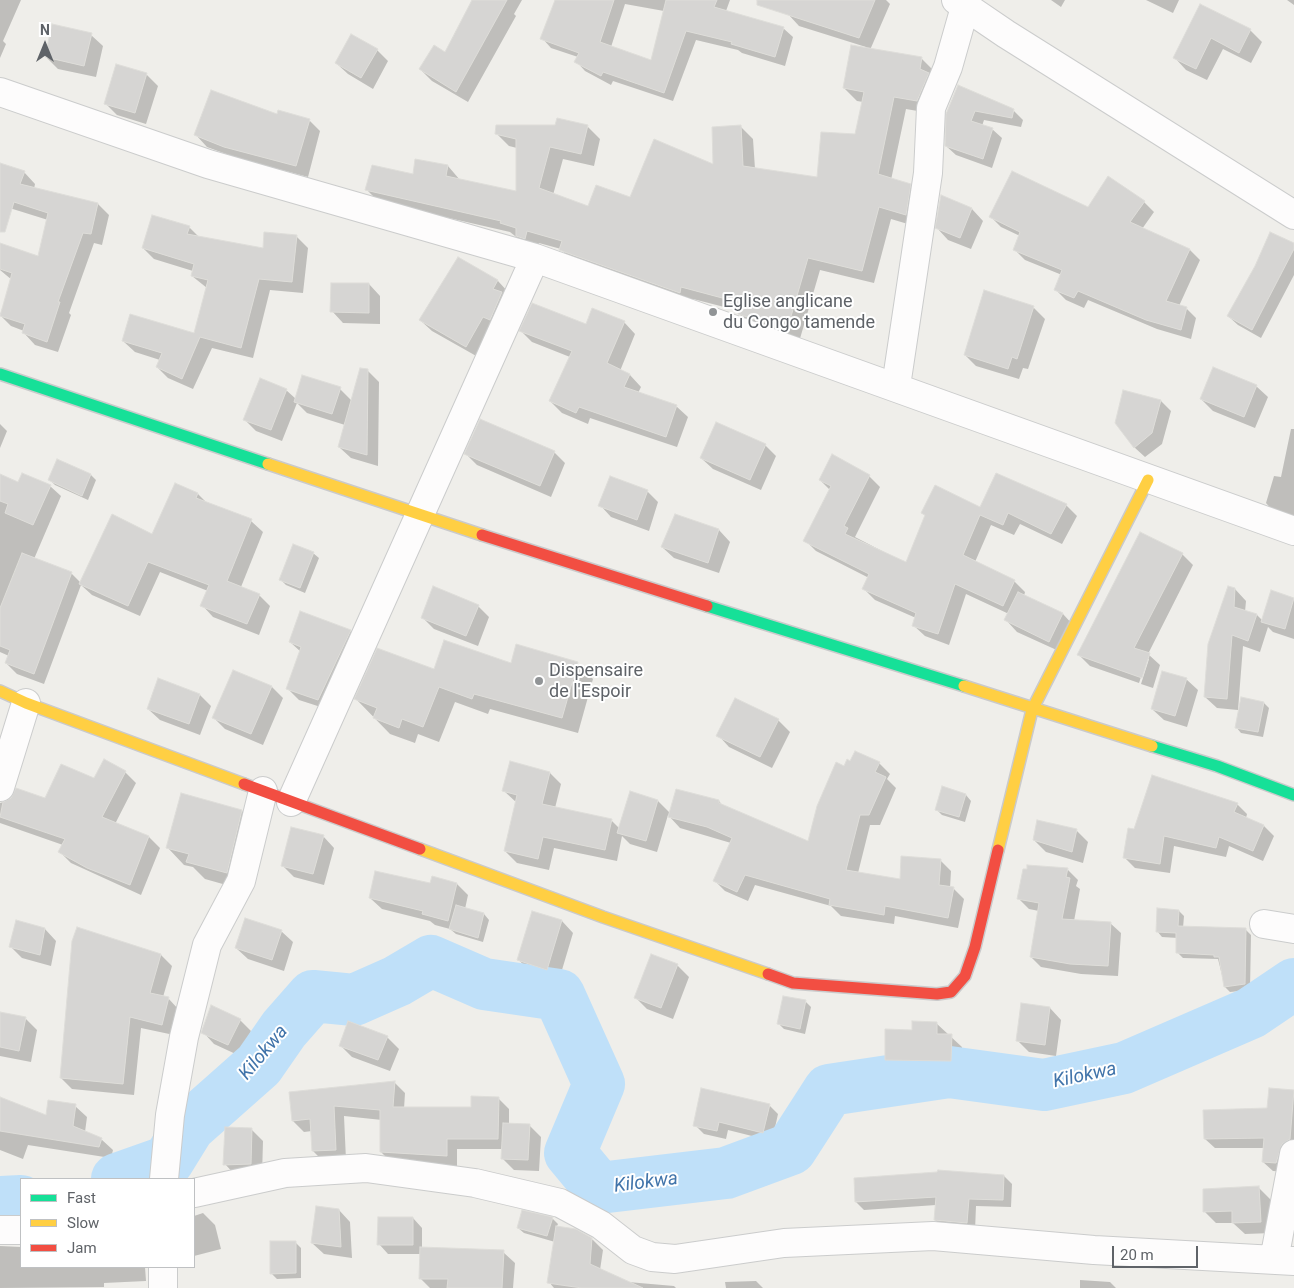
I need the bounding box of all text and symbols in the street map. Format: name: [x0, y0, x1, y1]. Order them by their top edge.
north arrow: [20, 20, 70, 70]
text: N: [40, 22, 50, 38]
place label: Eglise anglicane du Congo tamende: [723, 291, 875, 334]
marker: Eglise anglicane du Congo tamende: [707, 306, 719, 318]
place label: Dispensaire de l'Espoir: [549, 660, 643, 702]
marker: Dispensaire de l'Espoir: [533, 675, 545, 687]
water label: Kilokwa: [235, 1021, 293, 1085]
water label: Kilokwa: [1051, 1058, 1119, 1094]
water label: Kilokwa: [613, 1168, 679, 1198]
legend: [20, 1178, 195, 1268]
text: Fast: [67, 1189, 96, 1207]
text: Slow: [67, 1214, 99, 1232]
scale bar: [1114, 1236, 1200, 1268]
text: Jam: [67, 1239, 97, 1257]
text: 20 m: [1120, 1246, 1154, 1264]

